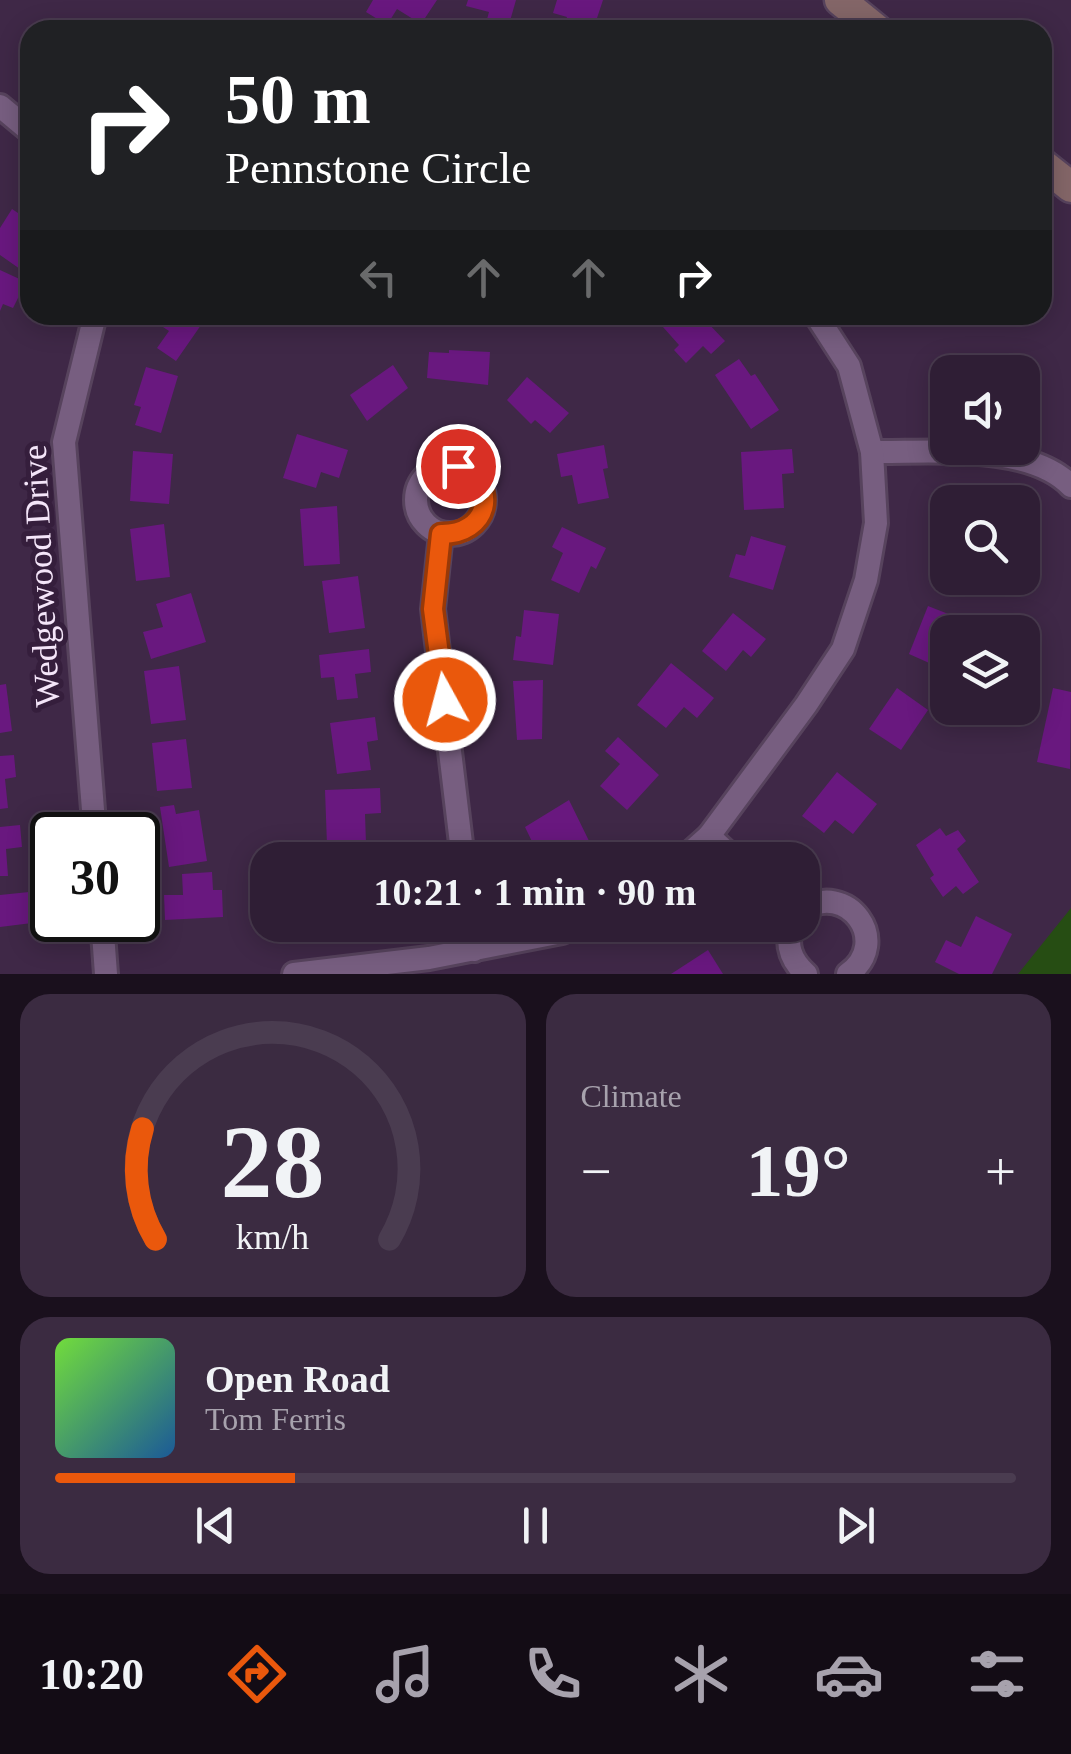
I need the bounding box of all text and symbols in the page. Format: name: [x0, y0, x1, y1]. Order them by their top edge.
icon: right: [60, 60, 190, 190]
text: 50 m: [225, 61, 371, 138]
text: Pennstone Circle: [225, 143, 531, 193]
icon: left: [351, 250, 406, 305]
icon: ahead: [456, 250, 511, 305]
icon: ahead: [561, 250, 616, 305]
icon: right: [666, 250, 721, 305]
map controls: [930, 355, 1040, 725]
button: sound: [930, 355, 1040, 465]
pin: [416, 424, 501, 509]
icon: arrive: [431, 439, 486, 494]
street label: Wedgewood Drive: [15, 444, 67, 708]
button: search: [930, 485, 1040, 595]
button: layers: [930, 615, 1040, 725]
position arrow: [393, 648, 497, 752]
speed limit sign: 30: [30, 812, 160, 942]
text: 10:21 · 1 min · 90 m: [374, 871, 697, 913]
text: Climate: [581, 1078, 682, 1114]
text: 28: [221, 1104, 325, 1219]
text: 19°: [746, 1129, 851, 1212]
text: −: [581, 1141, 612, 1202]
text: +: [985, 1141, 1016, 1202]
text: km/h: [236, 1217, 310, 1257]
text: Open Road: [205, 1358, 390, 1400]
text: Tom Ferris: [205, 1401, 346, 1437]
icon: previous: [188, 1498, 243, 1553]
icon: pause: [508, 1498, 563, 1553]
icon: next: [828, 1498, 883, 1553]
icon: directions: [222, 1639, 292, 1709]
icon: music: [370, 1639, 440, 1709]
icon: phone: [518, 1639, 588, 1709]
icon: climate: [666, 1639, 736, 1709]
icon: car: [814, 1639, 884, 1709]
icon: filters: [962, 1639, 1032, 1709]
text: 10:20: [39, 1649, 144, 1699]

